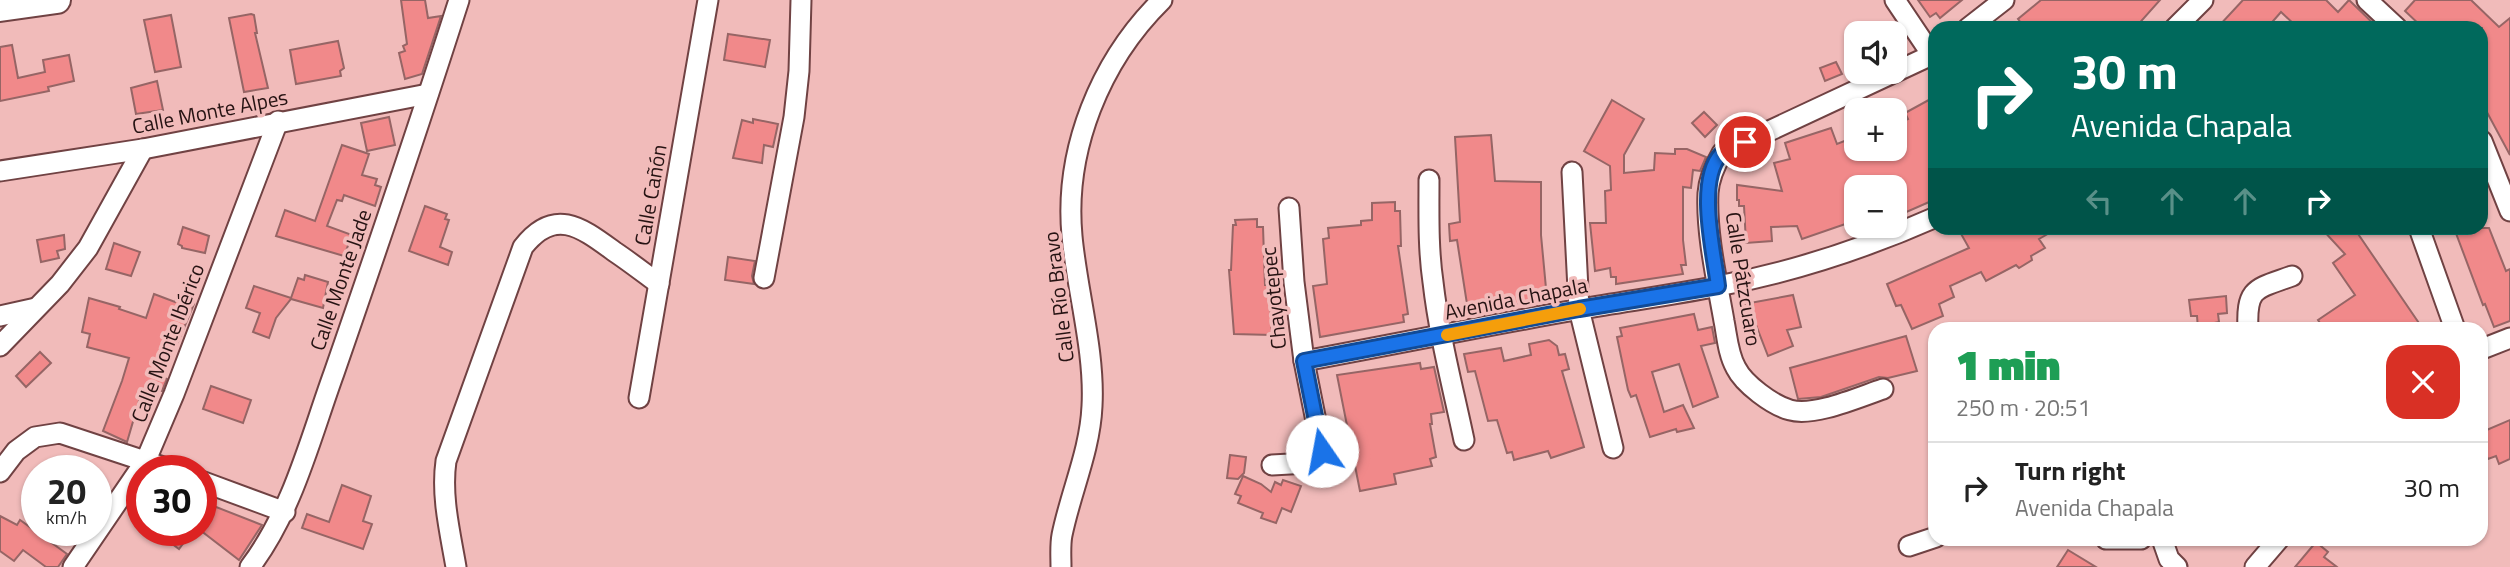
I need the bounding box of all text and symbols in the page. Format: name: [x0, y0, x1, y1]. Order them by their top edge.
map controls: [1844, 21, 1907, 238]
button: sound: [1844, 21, 1907, 84]
text: 30 m: [2071, 33, 2178, 108]
icon: right: [1956, 49, 2047, 140]
street label: Calle Monte Alpes: [129, 80, 290, 142]
button: +: [1844, 98, 1907, 161]
text: Avenida Chapala: [2071, 101, 2292, 149]
pin: [1715, 112, 1775, 172]
icon: arrive: [1726, 123, 1764, 161]
street label: Calle Cañón: [625, 142, 675, 248]
button: −: [1844, 175, 1907, 238]
icon: left: [2080, 182, 2118, 220]
icon: ahead: [2153, 182, 2191, 220]
icon: ahead: [2226, 182, 2264, 220]
icon: right: [2299, 182, 2337, 220]
street label: Calle Monte Jade: [301, 205, 379, 355]
street label: Calle Pátzcuaro: [1718, 209, 1770, 348]
street label: Calle Río Bravo: [1034, 230, 1082, 364]
street label: Chayotepec: [1252, 245, 1294, 351]
street label: Calle Monte Ibérico: [122, 258, 212, 427]
street label: Avenida Chapala: [1442, 268, 1590, 328]
text: 1 min: [1956, 332, 2060, 396]
button: close: [2386, 345, 2460, 419]
text: 250 m · 20:51: [1956, 390, 2091, 425]
position arrow: [1285, 414, 1359, 488]
text: Turn right: [2015, 451, 2126, 490]
speed limit sign: 30: [126, 455, 217, 546]
text: 20: [47, 464, 86, 518]
text: 30 m: [2403, 468, 2460, 507]
icon: right: [1956, 469, 1994, 507]
text: Avenida Chapala: [2015, 490, 2174, 525]
text: km/h: [46, 504, 87, 531]

